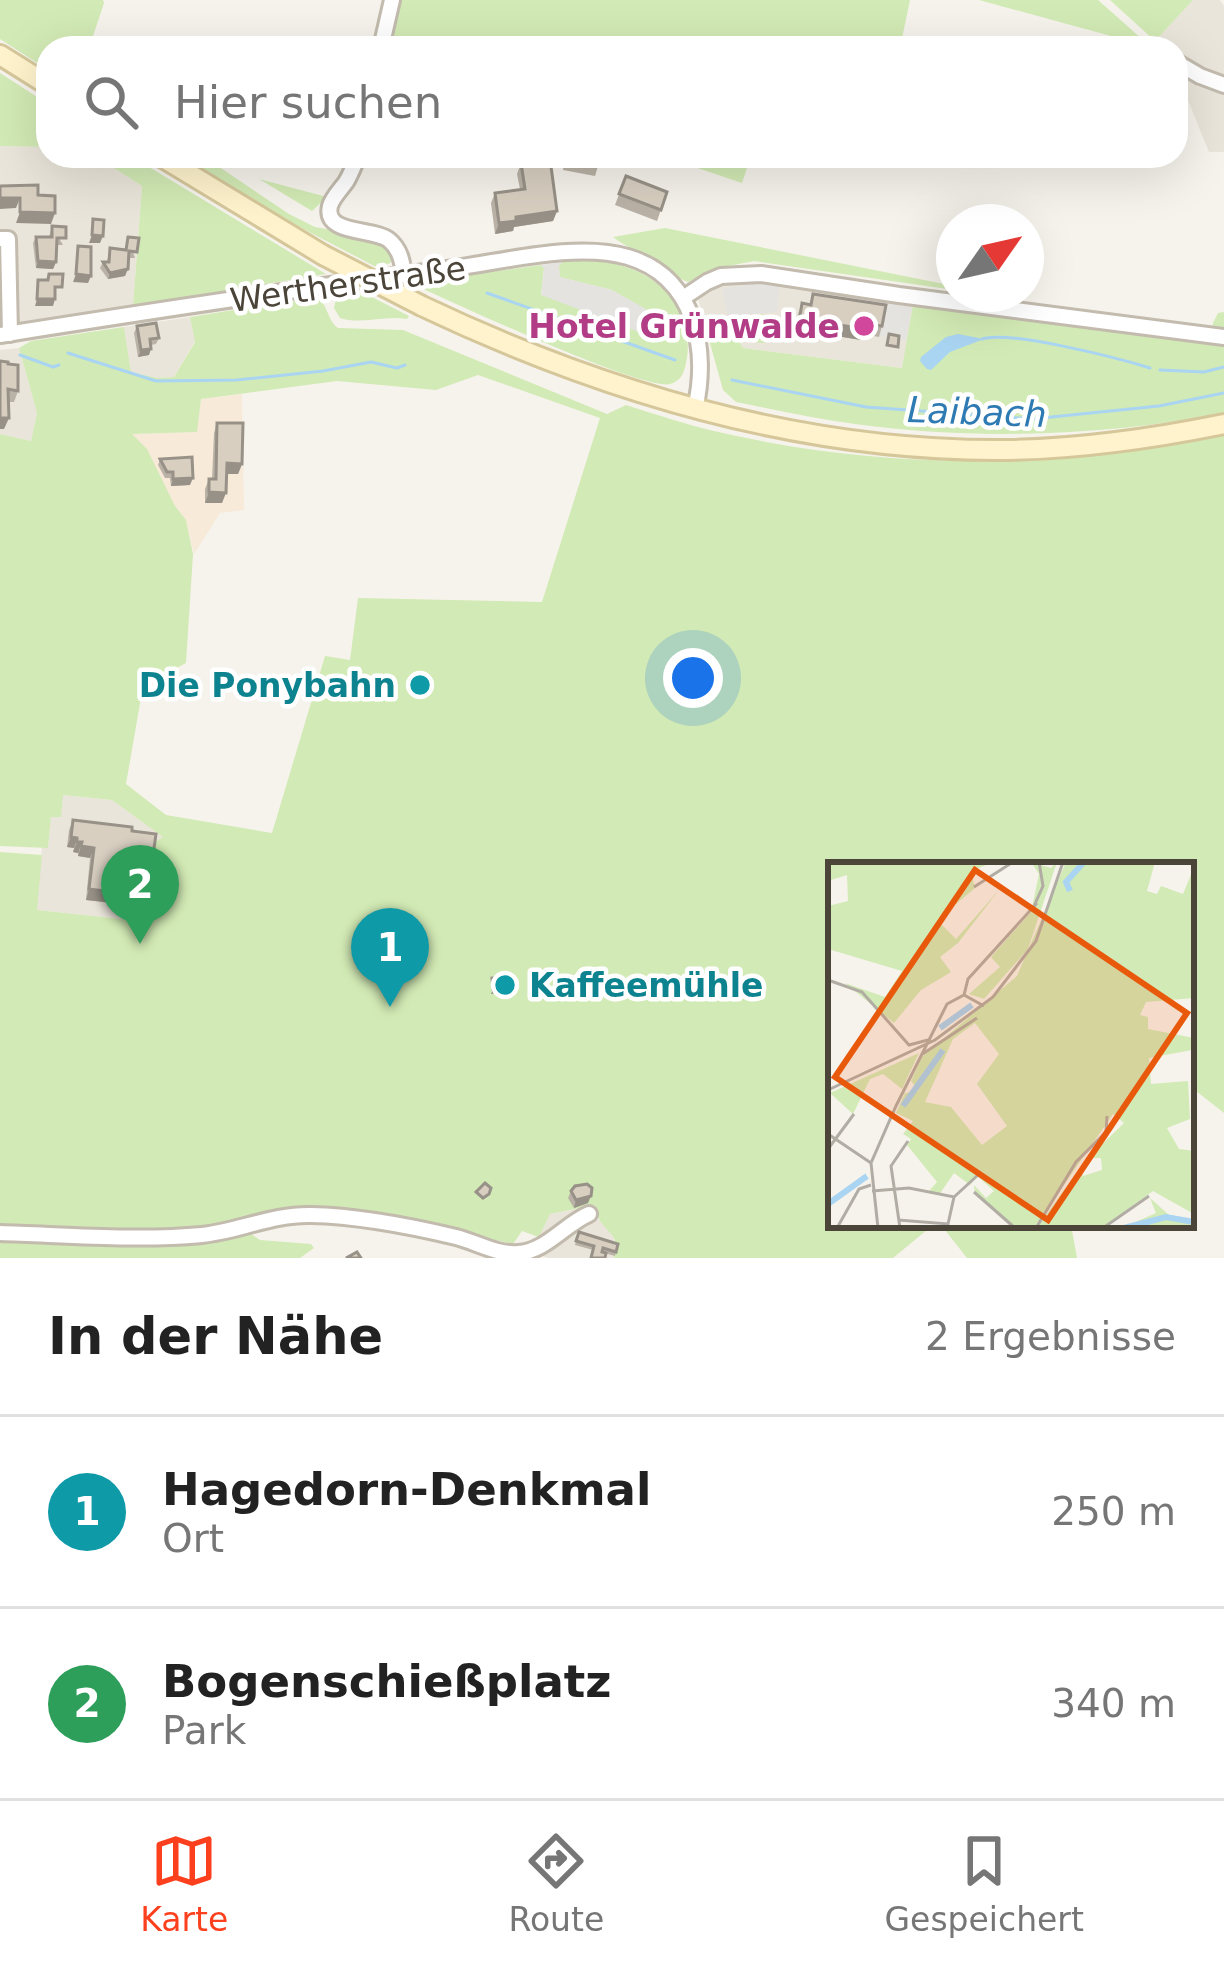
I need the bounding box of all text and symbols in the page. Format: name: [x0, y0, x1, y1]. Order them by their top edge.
search box: [36, 36, 1188, 168]
icon: search: [78, 69, 144, 135]
text: Hier suchen: [174, 76, 442, 129]
north arrow: [936, 204, 1044, 312]
street label: Wertherstraße: [228, 248, 468, 320]
place label: Hotel Grünwalde: [528, 307, 840, 346]
marker: Hotel Grünwalde: [851, 313, 877, 339]
water label: Laibach: [907, 389, 1047, 435]
your location: [663, 648, 723, 708]
place label: Die Ponybahn: [139, 666, 396, 705]
marker: Die Ponybahn: [407, 672, 433, 698]
pin: 2: [101, 845, 179, 944]
inset map: [828, 862, 1194, 1228]
pin: 1: [351, 908, 429, 1007]
place label: Kaffeemühle: [529, 966, 763, 1005]
marker: Kaffeemühle: [492, 972, 518, 998]
text: In der Nähe: [48, 1307, 383, 1366]
text: 2 Ergebnisse: [925, 1314, 1176, 1359]
text: Hagedorn-Denkmal: [162, 1463, 651, 1516]
text: 1: [73, 1489, 101, 1534]
text: 250 m: [1051, 1489, 1176, 1534]
text: Ort: [162, 1516, 224, 1561]
text: Bogenschießplatz: [162, 1655, 612, 1708]
text: 2: [73, 1681, 101, 1726]
text: 340 m: [1051, 1681, 1176, 1726]
text: Park: [162, 1708, 246, 1753]
tab: Karte: [140, 1828, 228, 1939]
tab: Route: [508, 1828, 604, 1939]
tab: Gespeichert: [885, 1828, 1084, 1939]

